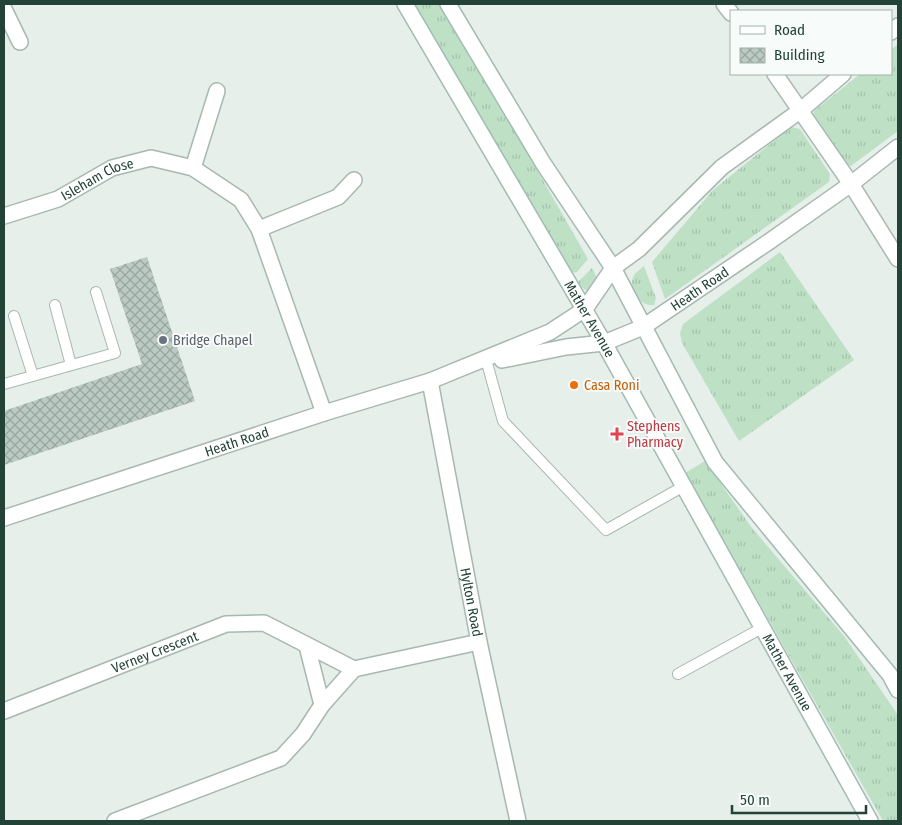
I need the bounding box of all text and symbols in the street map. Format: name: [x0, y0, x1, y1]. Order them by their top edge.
legend: [730, 10, 892, 75]
text: Road: [774, 21, 805, 39]
text: Building: [774, 46, 825, 64]
street label: Isleham Close: [58, 155, 135, 204]
street label: Heath Road: [668, 263, 732, 315]
street label: Mather Avenue: [560, 278, 618, 360]
place label: Bridge Chapel: [173, 332, 253, 349]
marker: Bridge Chapel: [157, 334, 169, 346]
place label: Casa Roni: [584, 377, 639, 394]
marker: Casa Roni: [568, 379, 580, 391]
place label: Stephens Pharmacy: [627, 418, 684, 451]
street label: Heath Road: [203, 424, 271, 461]
marker: Stephens Pharmacy: [611, 428, 623, 440]
street label: Hylton Road: [456, 566, 486, 638]
street label: Verney Crescent: [109, 628, 201, 677]
street label: Mather Avenue: [758, 631, 815, 714]
scale bar: [732, 782, 866, 814]
text: 50 m: [740, 791, 770, 809]

